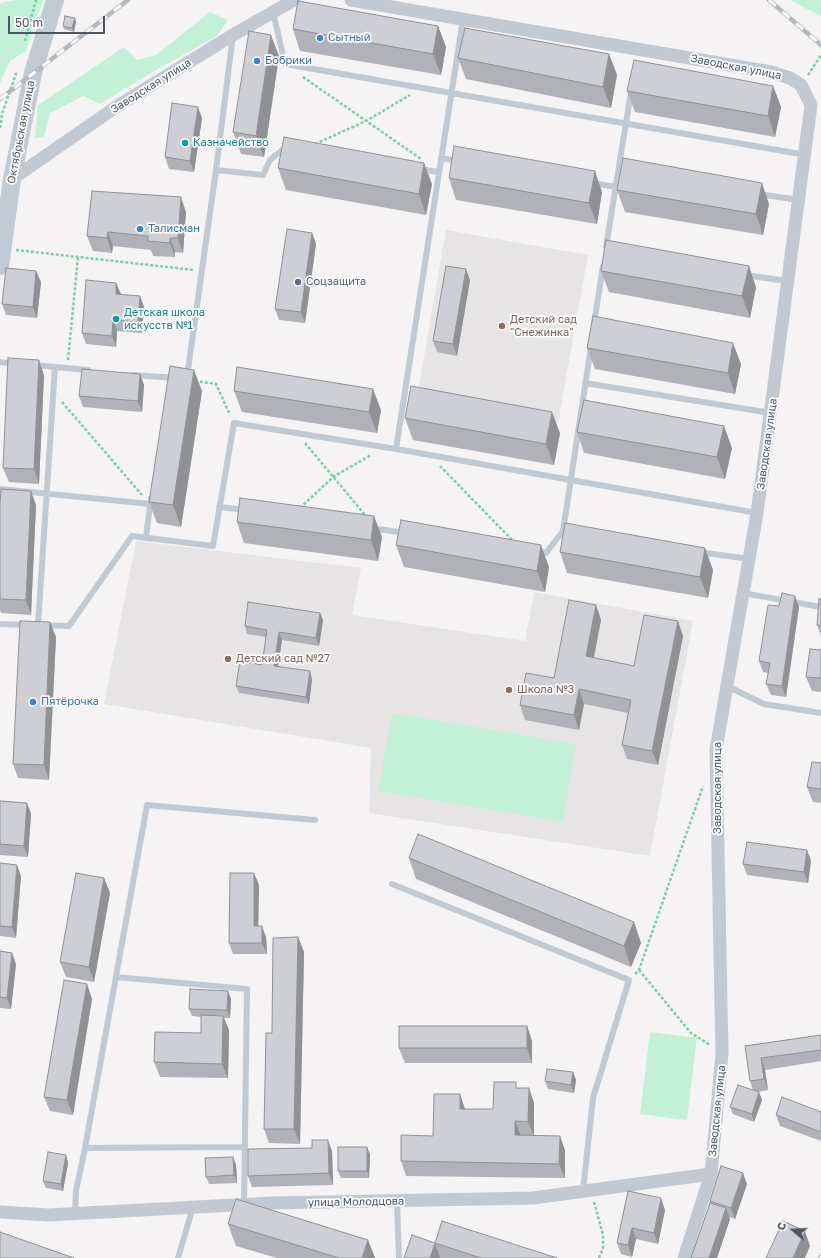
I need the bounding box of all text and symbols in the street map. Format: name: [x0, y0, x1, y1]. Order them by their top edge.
scale bar: [10, 8, 107, 34]
text: 50 m: [15, 15, 43, 30]
place label: Сытный: [328, 31, 370, 45]
marker: Сытный: [315, 33, 325, 43]
street label: Заводская улица: [689, 52, 783, 82]
place label: Бобрики: [265, 54, 312, 68]
street label: Заводская улица: [108, 56, 194, 116]
marker: Бобрики: [252, 56, 262, 66]
street label: Октябрьская улица: [5, 79, 37, 185]
place label: Казначейство: [193, 136, 269, 150]
marker: Казначейство: [180, 138, 190, 148]
place label: Талисман: [148, 222, 200, 236]
marker: Талисман: [135, 224, 145, 234]
place label: Соцзащита: [306, 275, 366, 289]
marker: Соцзащита: [293, 277, 303, 287]
place label: Детская школа искусств №1: [124, 306, 205, 332]
place label: Детский сад "Снежинка": [510, 313, 577, 339]
marker: Детская школа искусств №1: [111, 314, 121, 324]
marker: Детский сад "Снежинка": [497, 321, 507, 331]
street label: Заводская улица: [754, 397, 780, 491]
place label: Детский сад №27: [236, 652, 330, 666]
marker: Детский сад №27: [223, 654, 233, 664]
place label: Школа №3: [517, 683, 574, 697]
marker: Школа №3: [504, 685, 514, 695]
place label: Пятёрочка: [41, 695, 99, 709]
marker: Пятёрочка: [28, 697, 38, 707]
street label: Заводская улица: [711, 742, 725, 834]
street label: Заводская улица: [706, 1064, 728, 1158]
street label: улица Молодцова: [308, 1195, 404, 1209]
north arrow: [773, 1210, 813, 1250]
text: С: [774, 1220, 789, 1232]

